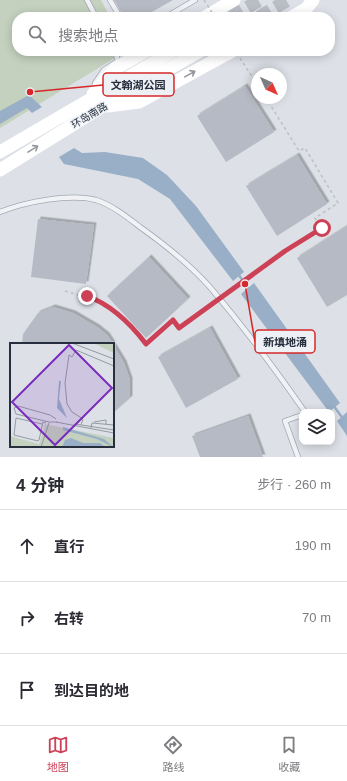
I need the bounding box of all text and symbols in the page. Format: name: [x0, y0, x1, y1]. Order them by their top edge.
search box: [12, 12, 335, 56]
icon: search: [26, 23, 48, 45]
text: 搜索地点: [58, 27, 118, 44]
north arrow: [251, 68, 287, 104]
one-way arrow: [184, 69, 196, 77]
callout: 文翰湖公园: [103, 73, 174, 96]
text: 文翰湖公园: [111, 79, 166, 91]
street label: 环岛南路: [69, 100, 109, 130]
one-way arrow: [27, 145, 39, 153]
route start: [313, 219, 331, 237]
route end: [78, 287, 96, 305]
callout: 新填地涌: [255, 330, 315, 353]
text: 新填地涌: [263, 336, 307, 348]
inset map: [10, 343, 114, 447]
map controls: [299, 409, 335, 445]
button: layers: [299, 409, 335, 445]
text: 4 分钟: [16, 476, 64, 495]
text: 步行 · 260 m: [257, 477, 331, 492]
icon: ahead: [16, 535, 38, 557]
text: 直行: [54, 538, 84, 555]
text: 190 m: [295, 538, 331, 553]
icon: right: [16, 607, 38, 629]
text: 右转: [54, 610, 84, 627]
text: 70 m: [302, 610, 331, 625]
icon: arrive: [16, 679, 38, 701]
text: 到达目的地: [54, 682, 129, 699]
tab: 地图: [47, 734, 69, 774]
tab: 路线: [162, 734, 184, 774]
tab: 收藏: [278, 734, 300, 774]

